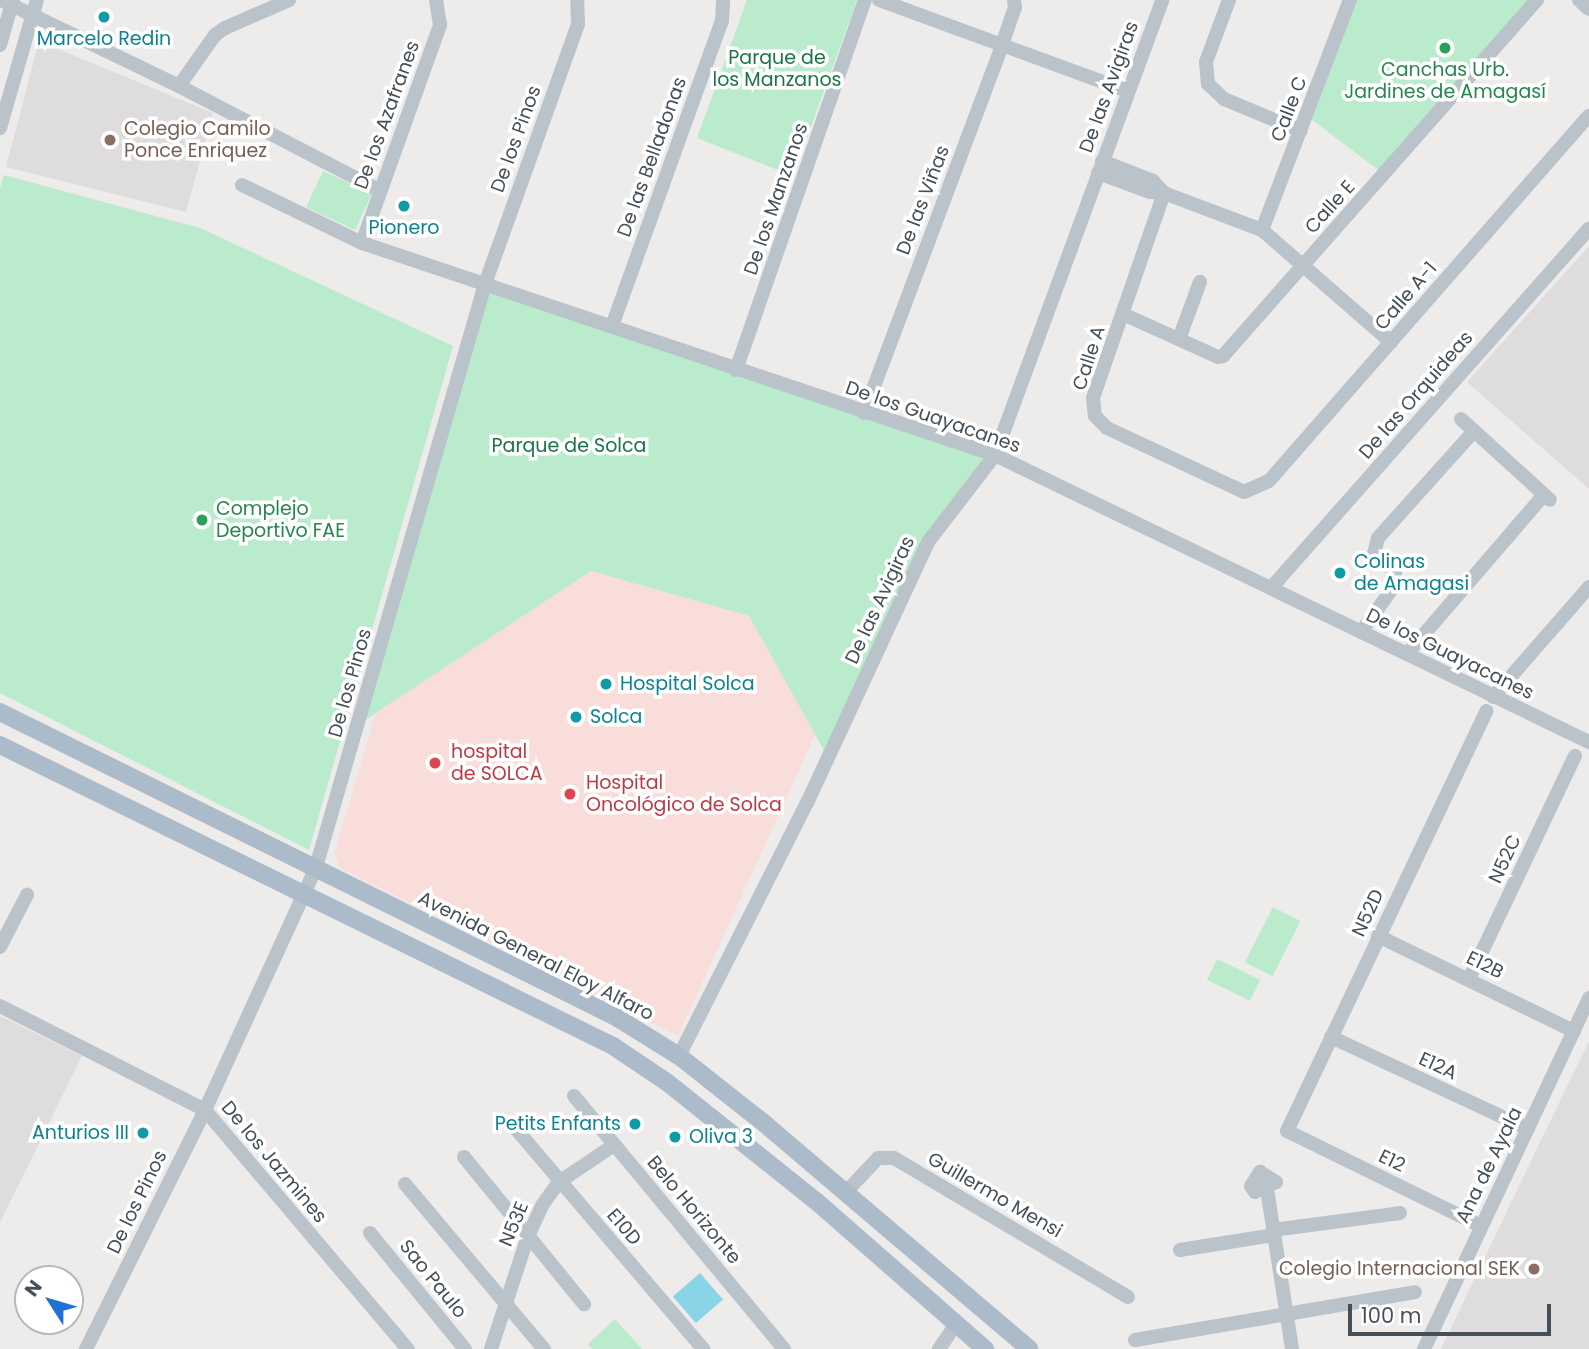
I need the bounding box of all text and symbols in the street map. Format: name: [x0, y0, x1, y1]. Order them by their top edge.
marker: Marcelo Redin: [96, 9, 112, 25]
street label: De las Avigiras: [1075, 18, 1143, 156]
place label: Marcelo Redin: [37, 28, 171, 50]
street label: De los Azafranes: [350, 38, 424, 192]
marker: Canchas Urb. Jardines de Amagasí: [1437, 40, 1453, 56]
park label: Parque de los Manzanos: [713, 47, 841, 91]
place label: Canchas Urb. Jardines de Amagasí: [1344, 59, 1546, 103]
street label: Calle C: [1266, 73, 1312, 145]
street label: De las Belladonas: [612, 74, 692, 240]
street label: De los Pinos: [486, 82, 546, 196]
place label: Colegio Camilo Ponce Enriquez: [124, 118, 271, 162]
street label: De los Manzanos: [739, 120, 813, 278]
marker: Colegio Camilo Ponce Enriquez: [102, 132, 118, 148]
street label: De las Viñas: [892, 142, 954, 258]
street label: Calle E: [1300, 176, 1360, 238]
marker: Pionero: [396, 198, 412, 214]
place label: Pionero: [368, 217, 440, 239]
street label: Calle A-1: [1370, 257, 1442, 335]
street label: Calle A: [1068, 323, 1110, 393]
street label: De las Orquideas: [1354, 326, 1478, 464]
street label: De los Guayacanes: [842, 376, 1024, 458]
park label: Parque de Solca: [492, 435, 646, 457]
place label: Complejo Deportivo FAE: [216, 498, 345, 542]
marker: Complejo Deportivo FAE: [194, 512, 210, 528]
street label: De las Avigiras: [840, 533, 920, 667]
place label: Colinas de Amagasi: [1354, 551, 1469, 595]
marker: Colinas de Amagasi: [1332, 565, 1348, 581]
street label: De los Guayacanes: [1362, 603, 1538, 705]
street label: De los Pinos: [324, 626, 376, 740]
place label: Hospital Solca: [620, 673, 755, 695]
marker: Hospital Solca: [598, 676, 614, 692]
place label: Solca: [590, 706, 642, 728]
marker: Solca: [568, 709, 584, 725]
place label: hospital de SOLCA: [451, 741, 542, 785]
marker: hospital de SOLCA: [425, 753, 445, 773]
place label: Hospital Oncológico de Solca: [586, 772, 782, 816]
marker: Hospital Oncológico de Solca: [560, 784, 580, 804]
street label: N52C: [1484, 831, 1526, 887]
street label: N52D: [1347, 886, 1389, 940]
street label: Avenida General Eloy Alfaro: [414, 887, 658, 1025]
street label: E12B: [1463, 946, 1507, 984]
street label: E12A: [1415, 1047, 1461, 1085]
street label: De los Jazmines: [216, 1097, 332, 1227]
street label: Ana de Ayala: [1451, 1103, 1527, 1227]
place label: Petits Enfants: [495, 1113, 621, 1135]
marker: Petits Enfants: [627, 1116, 643, 1132]
place label: Anturios III: [32, 1122, 129, 1144]
marker: Anturios III: [135, 1125, 151, 1141]
place label: Oliva 3: [689, 1126, 753, 1148]
marker: Oliva 3: [667, 1129, 683, 1145]
street label: E12: [1375, 1145, 1409, 1177]
street label: De los Pinos: [102, 1147, 172, 1257]
street label: Guillermo Mensi: [924, 1147, 1066, 1243]
street label: Belo Horizonte: [642, 1151, 746, 1269]
street label: N53E: [494, 1198, 534, 1250]
street label: E10D: [602, 1204, 646, 1250]
street label: Sao Paulo: [395, 1235, 471, 1323]
place label: Colegio Internacional SEK: [1279, 1258, 1520, 1280]
marker: Colegio Internacional SEK: [1526, 1261, 1542, 1277]
north arrow: [14, 1265, 84, 1335]
text: N: [18, 1274, 49, 1302]
scale bar: [1351, 1290, 1554, 1334]
text: 100 m: [1361, 1301, 1421, 1330]

